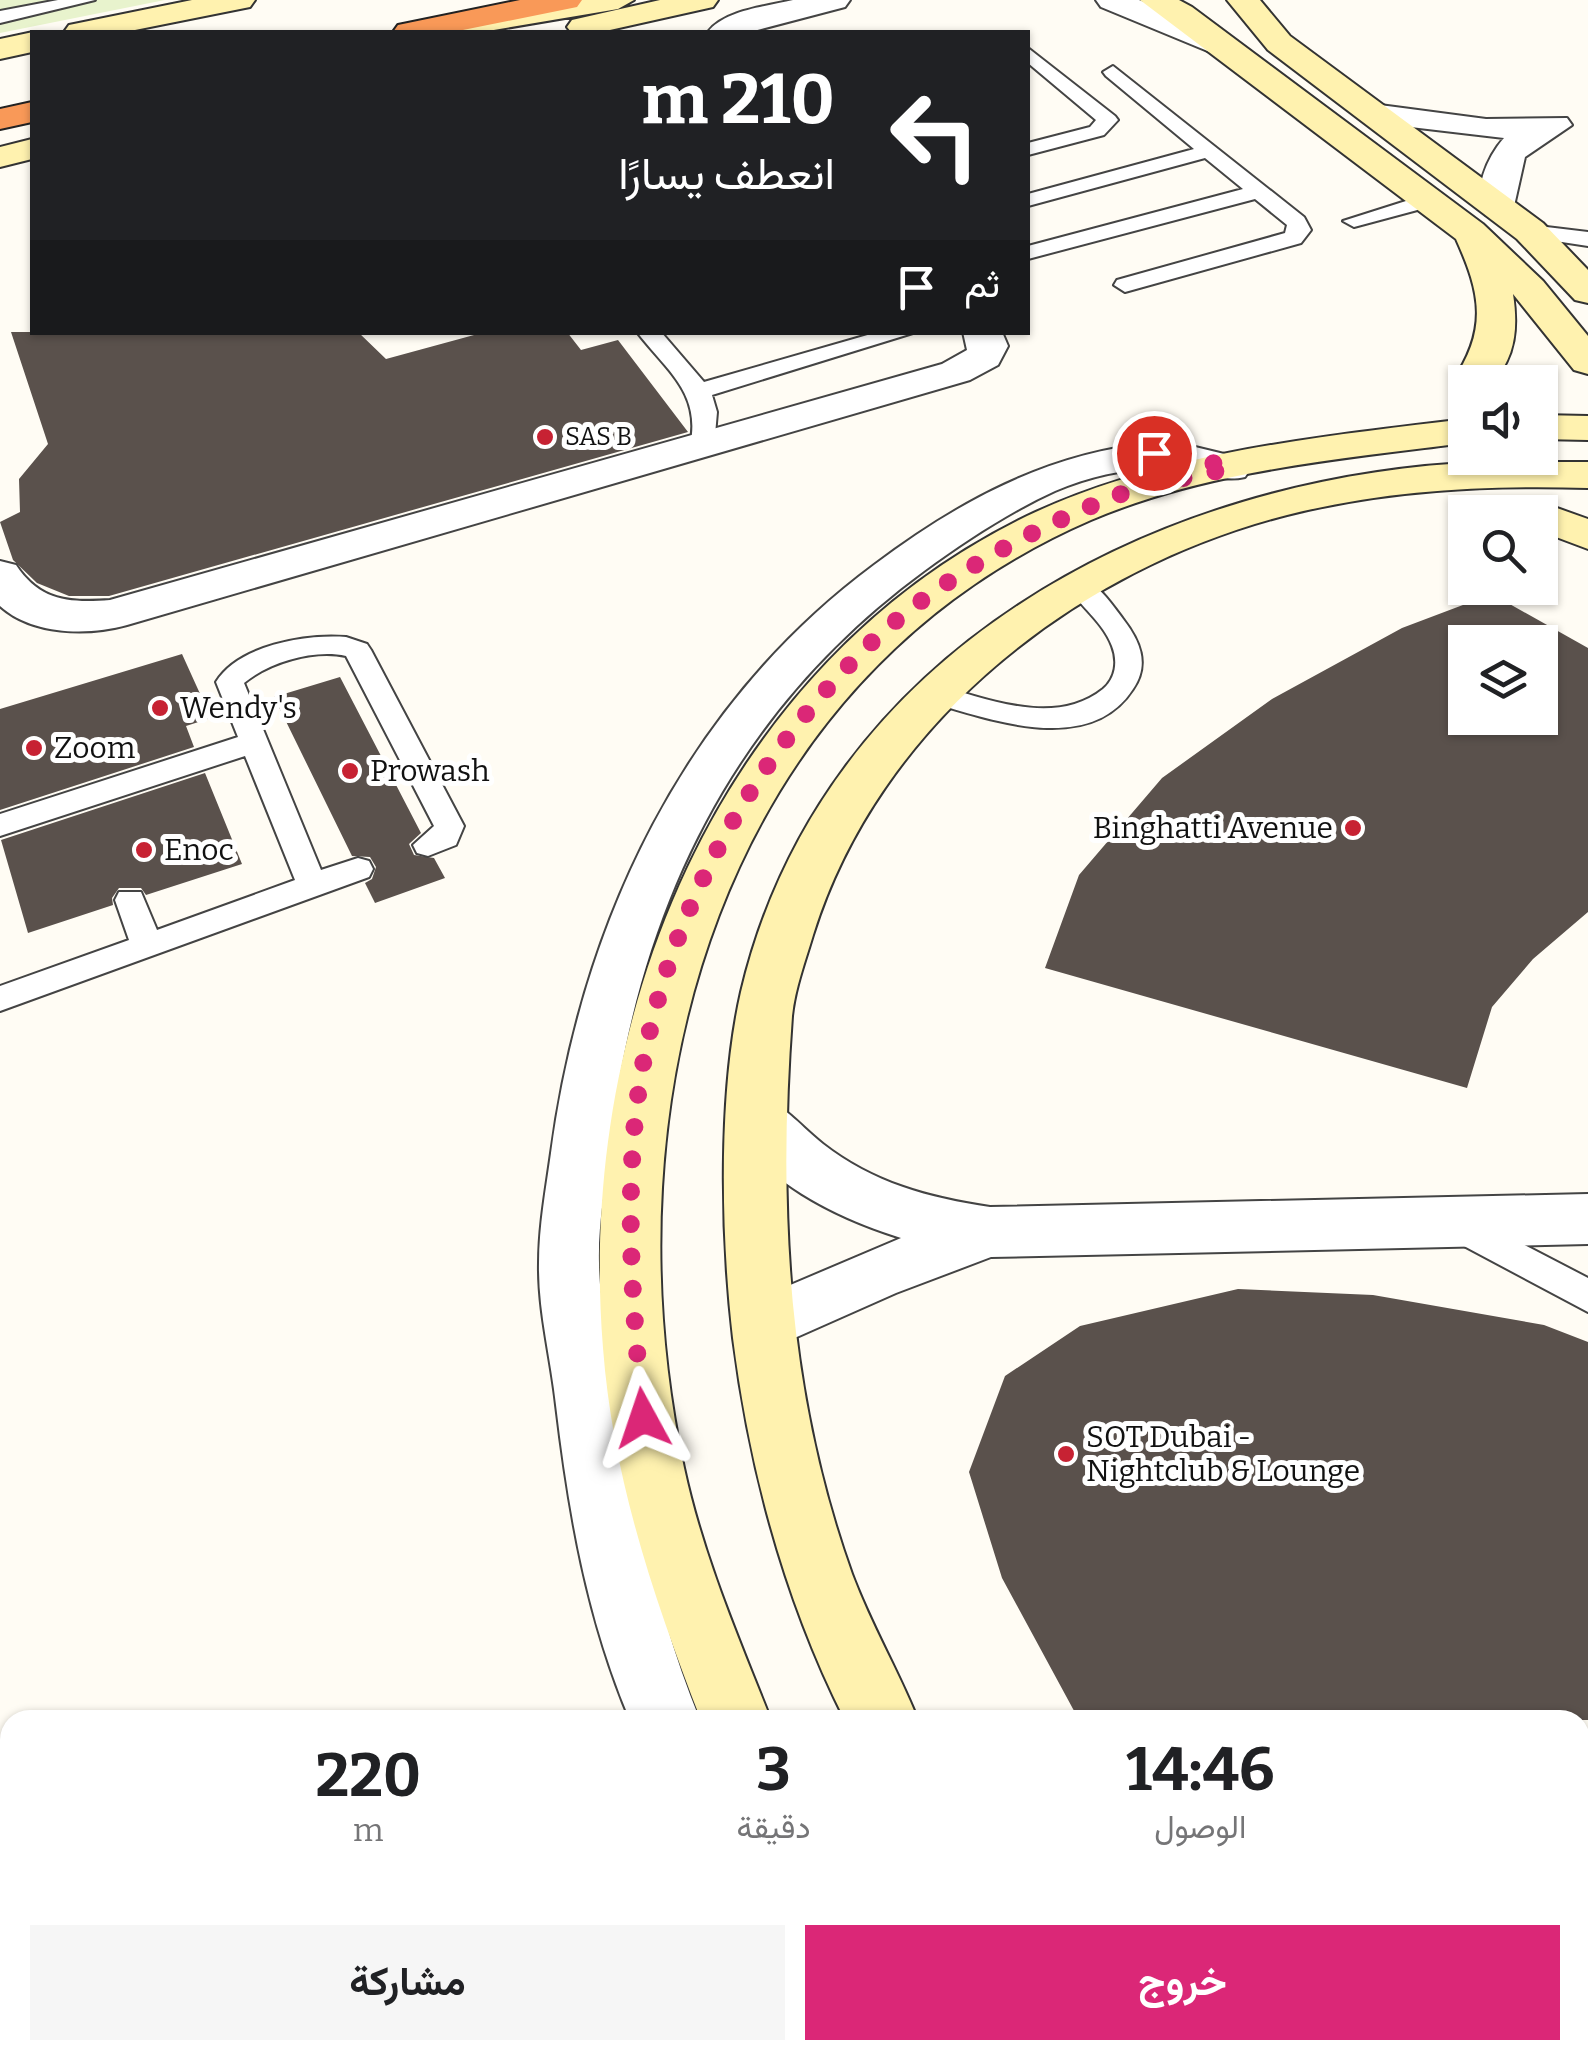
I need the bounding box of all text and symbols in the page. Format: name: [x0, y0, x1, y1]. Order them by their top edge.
text: 210 m: [642, 58, 835, 142]
icon: left: [870, 70, 1000, 200]
text: انعطف يسارًا: [618, 147, 835, 201]
icon: arrive: [889, 260, 944, 315]
text: ثم: [964, 261, 1000, 307]
map controls: [1448, 365, 1558, 735]
button: sound: [1448, 365, 1558, 475]
pin: [1112, 411, 1197, 496]
place label: SAS B: [565, 422, 632, 452]
marker: SAS B: [534, 426, 556, 448]
icon: arrive: [1127, 426, 1182, 481]
button: search: [1448, 495, 1558, 605]
button: layers: [1448, 625, 1558, 735]
place label: Wendy's: [180, 690, 297, 726]
marker: Wendy's: [149, 697, 171, 719]
place label: Zoom: [54, 730, 136, 766]
marker: Zoom: [23, 737, 45, 759]
place label: Prowash: [370, 753, 490, 789]
marker: Prowash: [339, 760, 361, 782]
place label: Binghatti Avenue: [1093, 810, 1333, 846]
marker: Binghatti Avenue: [1342, 817, 1364, 839]
place label: Enoc: [164, 832, 234, 868]
marker: Enoc: [133, 839, 155, 861]
position arrow: [591, 1366, 695, 1470]
place label: SOT Dubai - Nightclub & Lounge: [1086, 1419, 1360, 1489]
marker: SOT Dubai - Nightclub & Lounge: [1055, 1443, 1077, 1465]
text: 3: [756, 1734, 791, 1806]
text: 14:46: [1126, 1734, 1275, 1806]
text: 220: [315, 1740, 421, 1812]
text: دقيقة: [737, 1808, 811, 1846]
text: الوصول: [1154, 1808, 1246, 1846]
text: m: [353, 1811, 384, 1849]
button: مشاركة: [30, 1925, 785, 2040]
button: خروج: [805, 1925, 1560, 2040]

